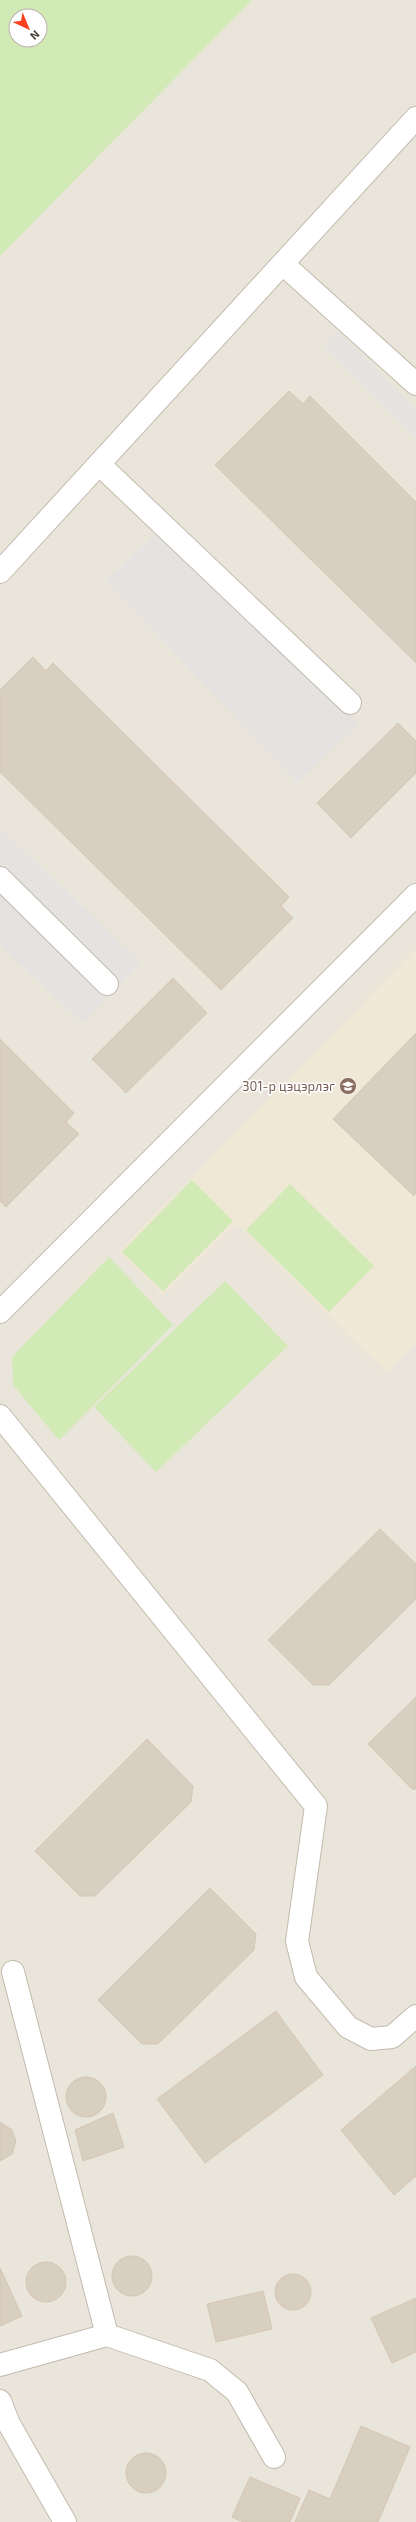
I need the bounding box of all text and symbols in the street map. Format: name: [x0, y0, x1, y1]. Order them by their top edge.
north arrow: [8, 8, 48, 48]
text: N: [28, 28, 43, 43]
school or university icon: 301-р цэцэрлэг: [338, 1076, 358, 1096]
place label: 301-р цэцэрлэг: [242, 1078, 335, 1094]

